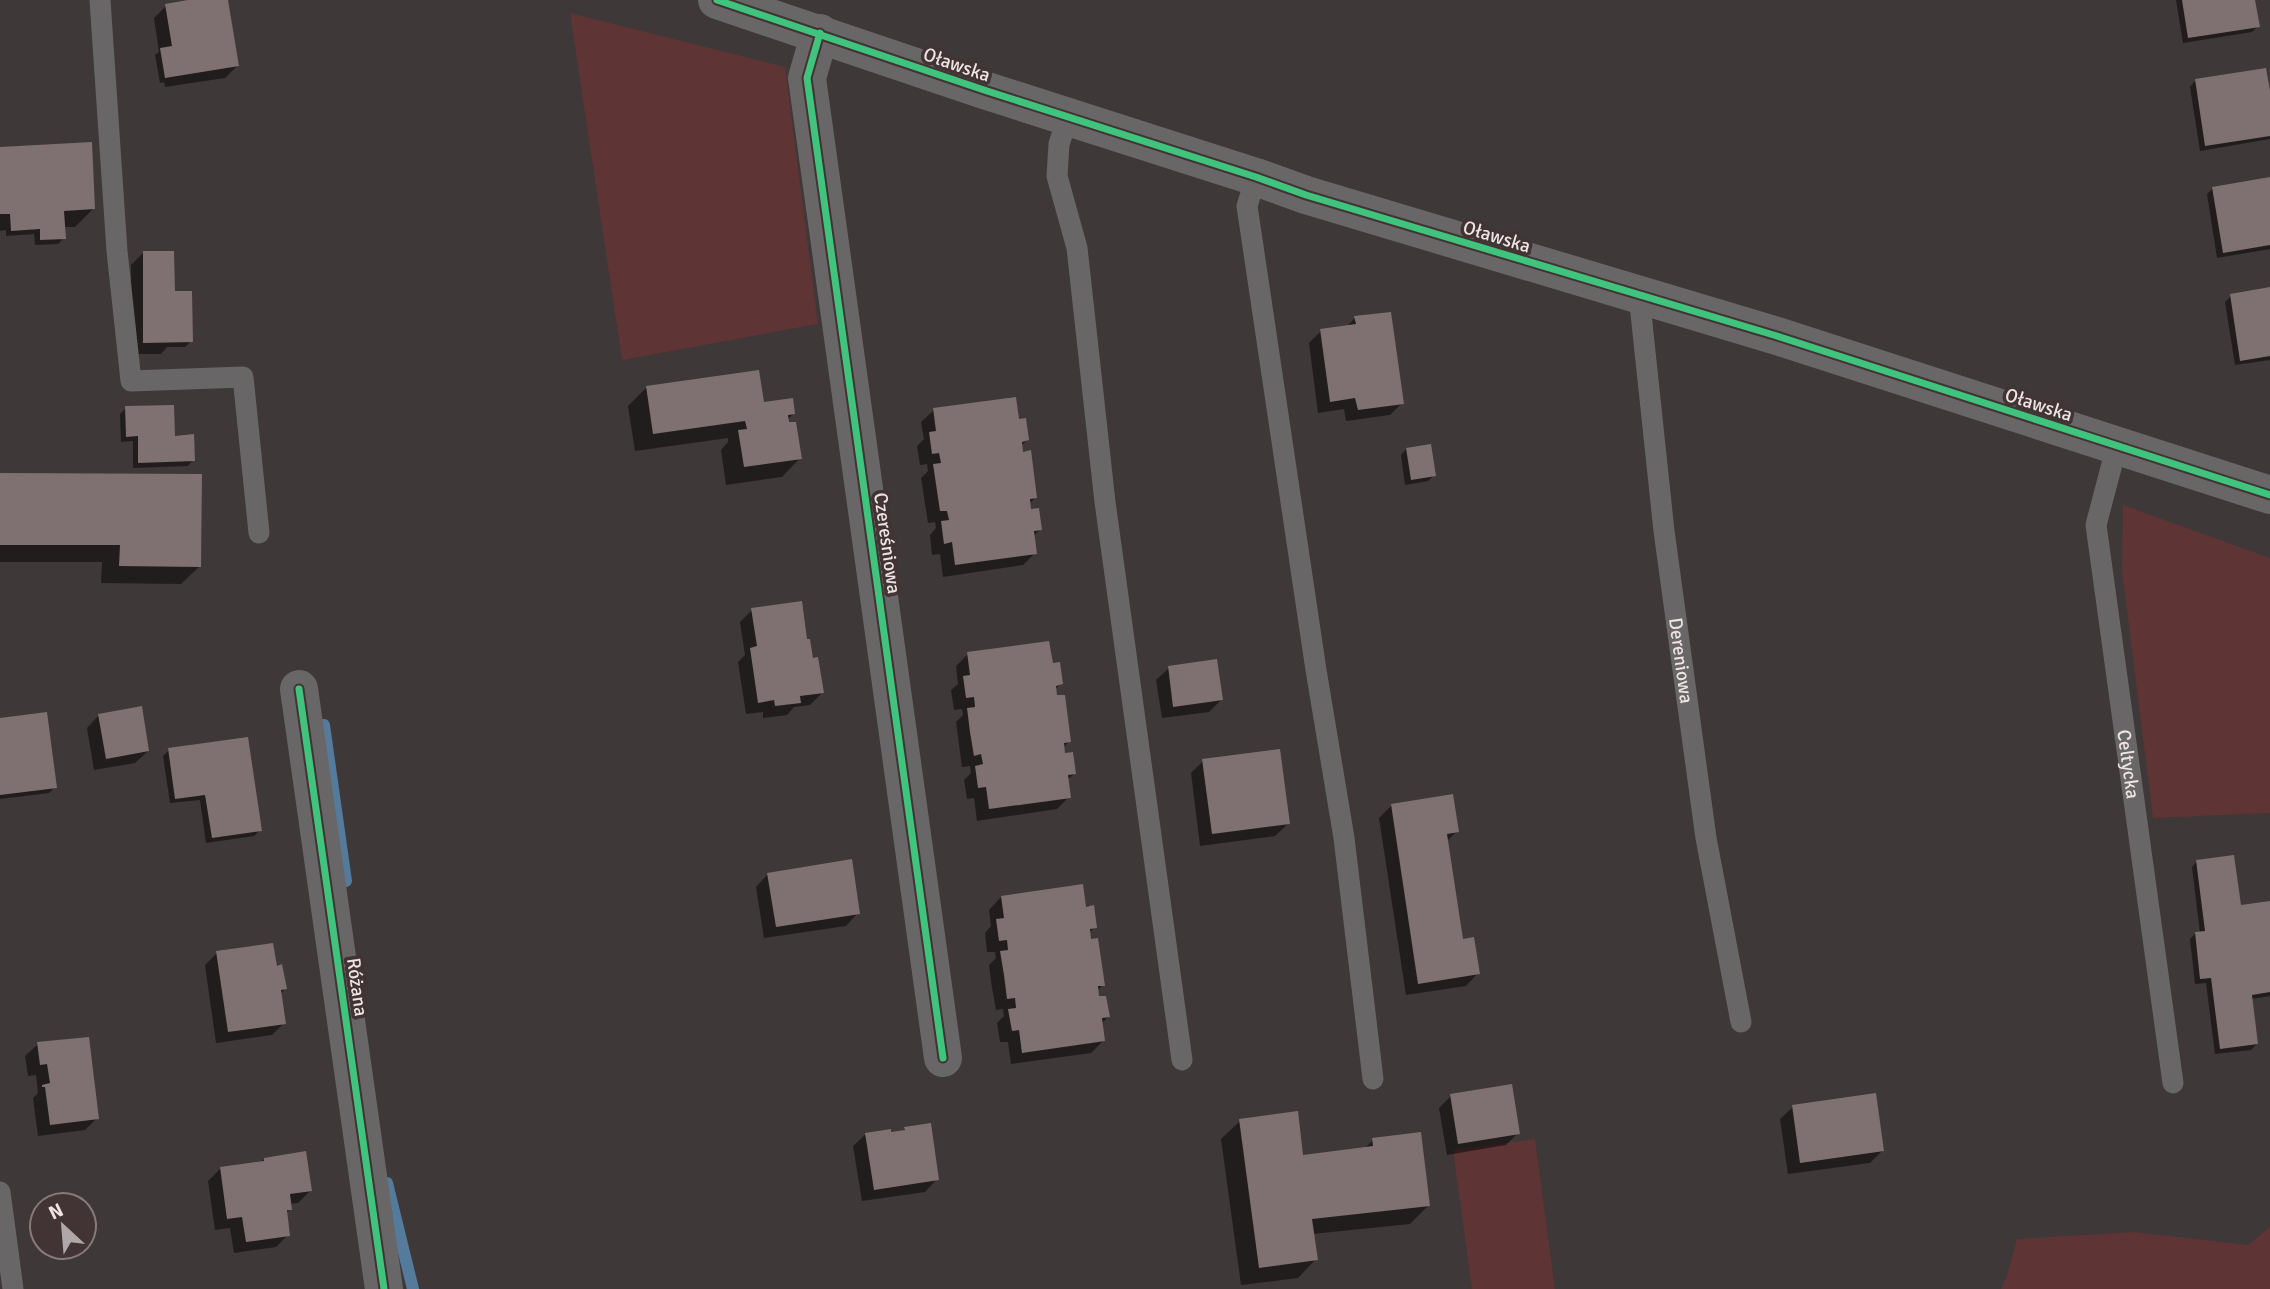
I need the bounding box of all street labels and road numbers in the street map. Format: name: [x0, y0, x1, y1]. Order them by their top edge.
street label: Oławska: [920, 42, 993, 88]
street label: Oławska: [1460, 215, 1533, 259]
street label: Oławska: [2002, 383, 2075, 427]
street label: Czereśniowa: [868, 491, 906, 595]
street label: Dereniowa: [1663, 616, 1698, 705]
street label: Celtycka: [2111, 728, 2145, 800]
street label: Różana: [341, 956, 373, 1018]

